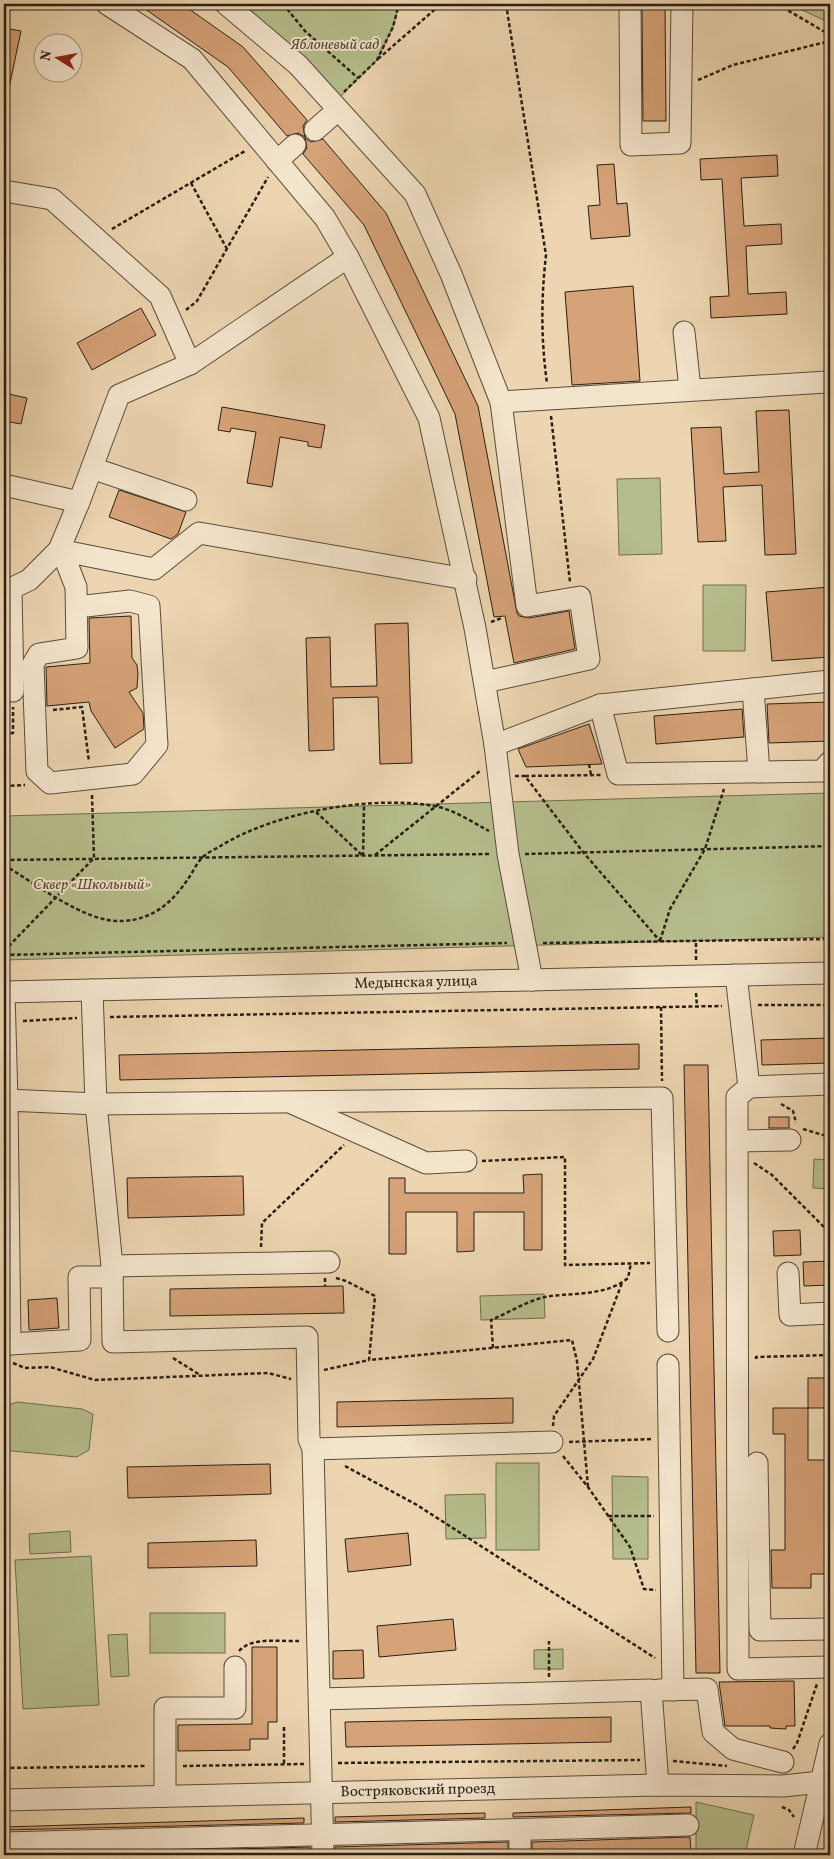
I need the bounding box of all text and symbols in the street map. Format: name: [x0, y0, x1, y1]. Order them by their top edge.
north arrow: [32, 32, 82, 82]
park label: Яблоневый сад: [290, 35, 379, 56]
text: N: [36, 49, 57, 63]
park label: Сквер «Школьный»: [33, 875, 151, 896]
street label: Медынская улица: [354, 971, 478, 994]
street label: Востряковский проезд: [340, 1778, 496, 1803]

